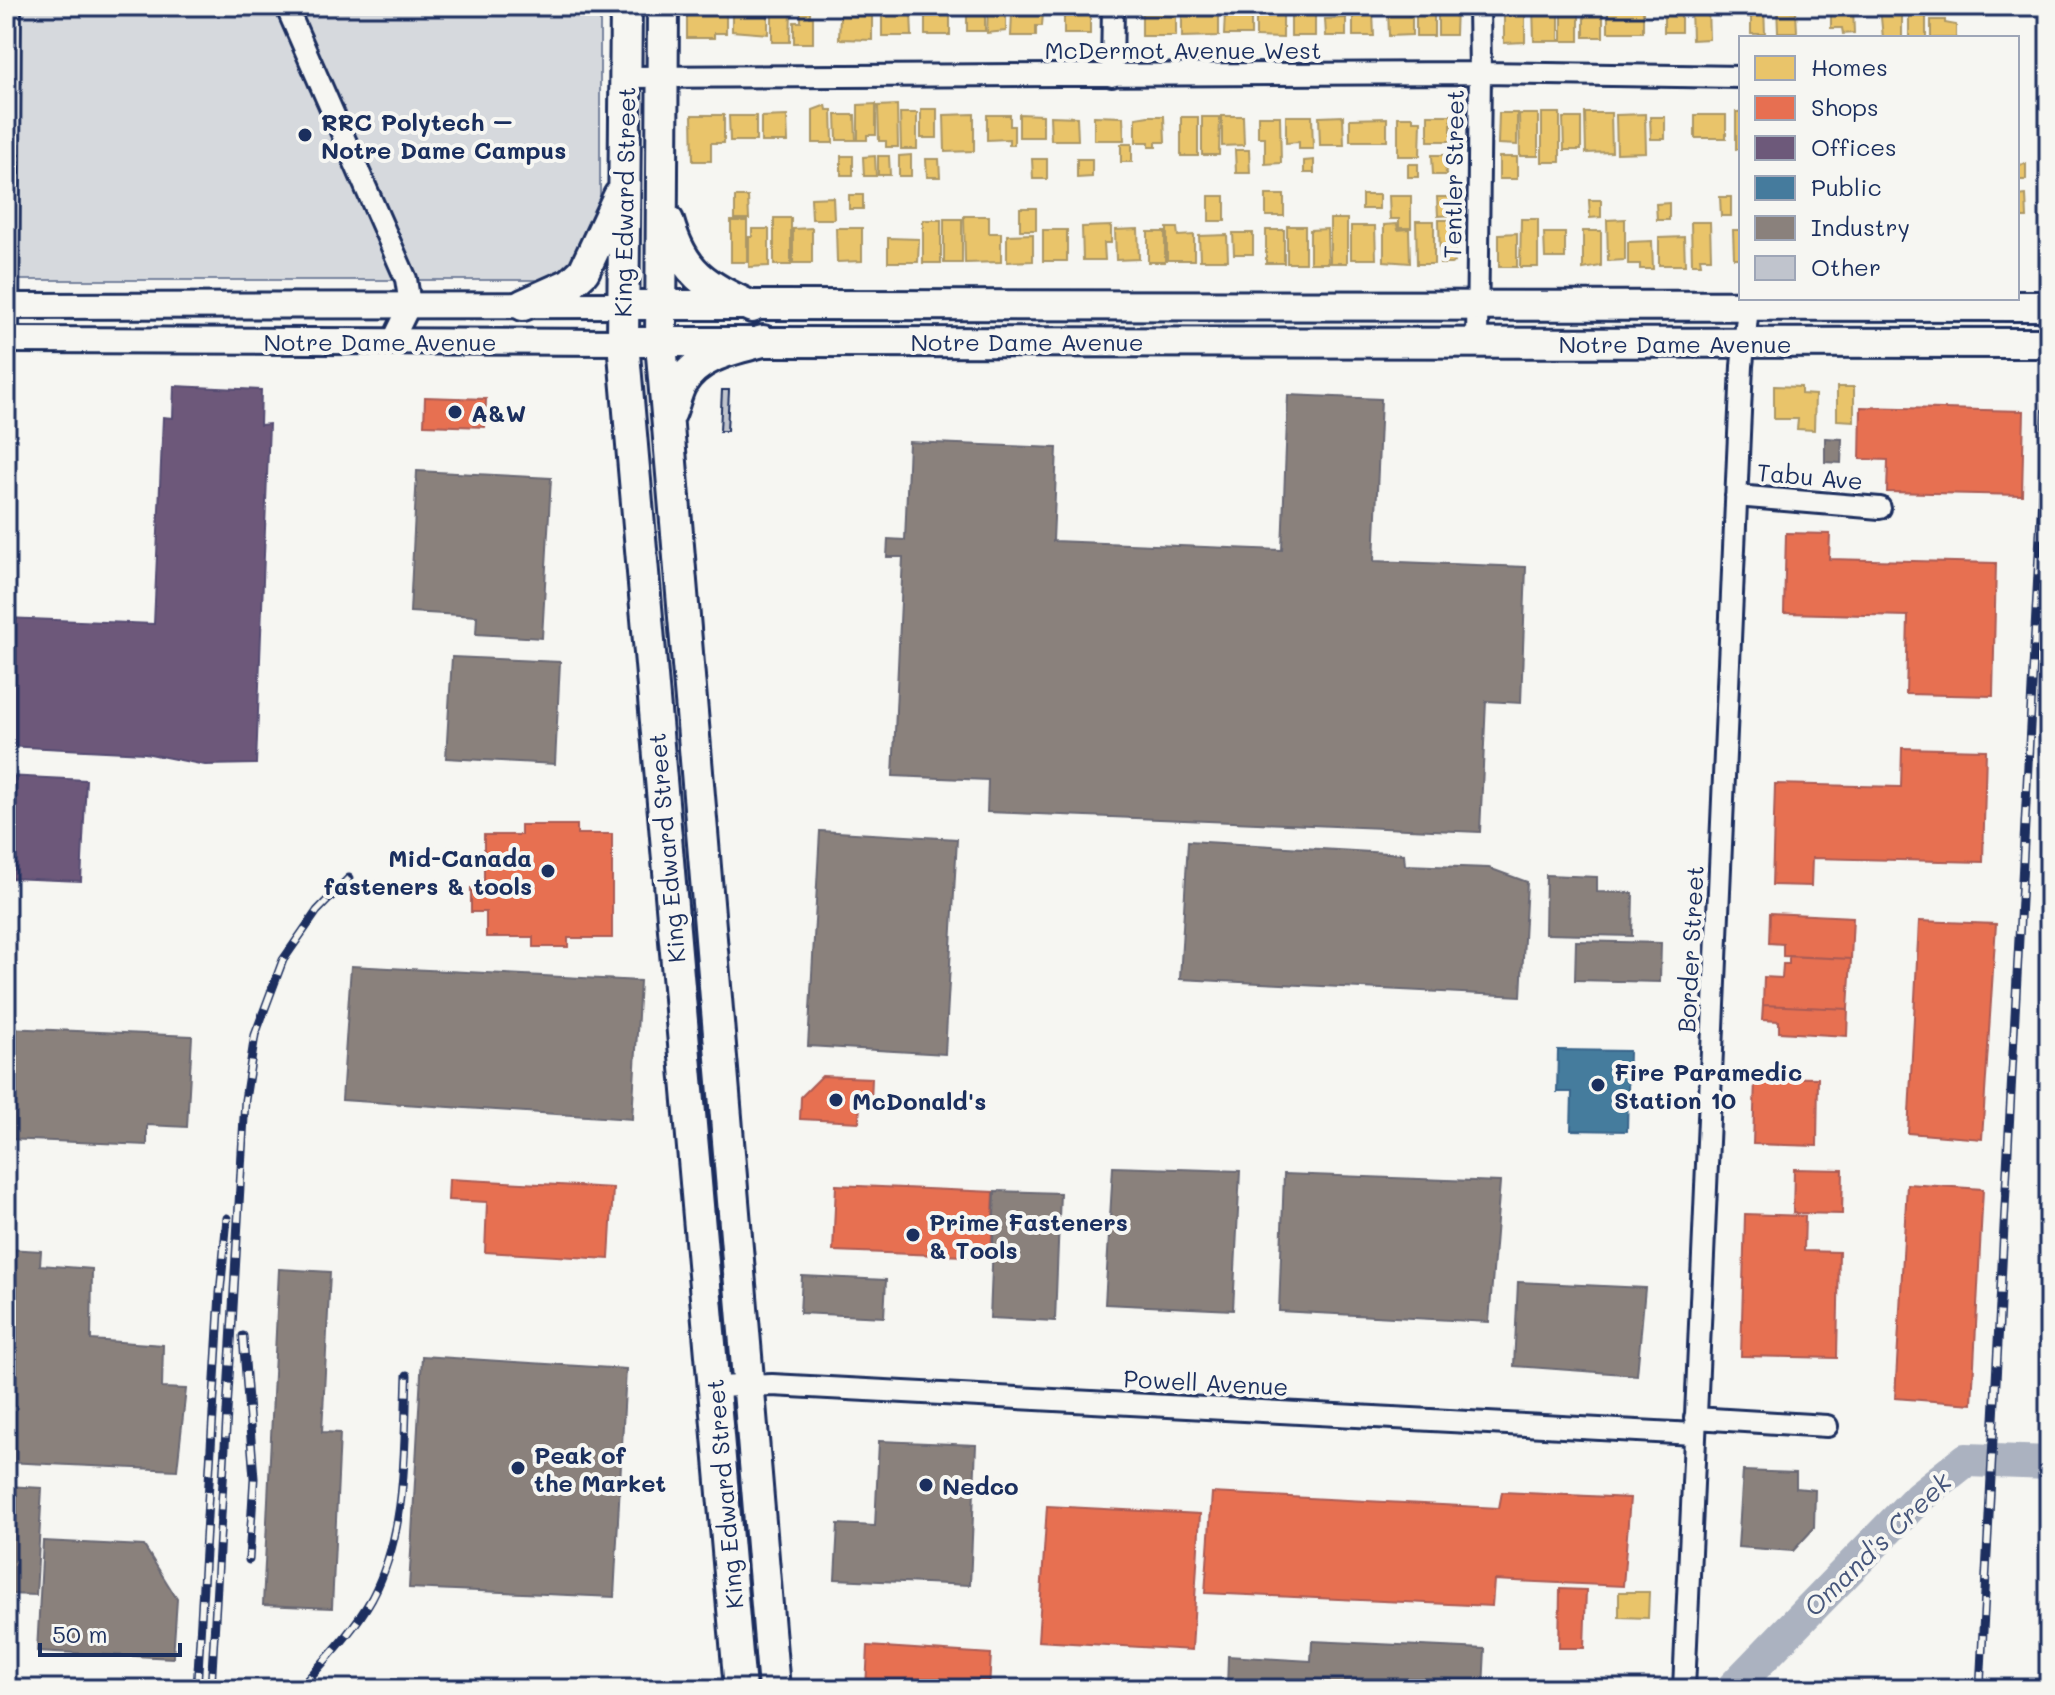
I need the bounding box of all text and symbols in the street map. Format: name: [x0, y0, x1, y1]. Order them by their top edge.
street label: McDermot Avenue West: [1044, 34, 1322, 65]
legend: [1739, 36, 2019, 300]
text: Homes: [1811, 51, 1888, 82]
street label: King Edward Street: [606, 86, 642, 318]
street label: Tentler Street: [1436, 89, 1470, 259]
text: Shops: [1811, 91, 1879, 122]
place label: RRC Polytech – Notre Dame Campus: [321, 106, 566, 165]
marker: RRC Polytech – Notre Dame Campus: [296, 126, 314, 144]
text: Offices: [1811, 131, 1897, 162]
text: Public: [1811, 171, 1882, 202]
text: Industry: [1811, 211, 1910, 242]
text: Other: [1811, 251, 1881, 282]
street label: Notre Dame Avenue: [263, 326, 497, 357]
street label: Notre Dame Avenue: [910, 326, 1144, 357]
street label: Notre Dame Avenue: [1558, 328, 1792, 359]
place label: A&W: [471, 397, 526, 428]
marker: A&W: [446, 403, 464, 421]
street label: Tabu Ave: [1756, 456, 1864, 496]
street label: King Edward Street: [641, 732, 691, 964]
place label: Mid-Canada fasteners & tools: [324, 842, 532, 901]
marker: Mid-Canada fasteners & tools: [539, 862, 557, 880]
street label: Border Street: [1670, 865, 1710, 1033]
place label: Fire Paramedic Station 10: [1614, 1056, 1802, 1115]
marker: Fire Paramedic Station 10: [1589, 1076, 1607, 1094]
place label: McDonald's: [852, 1085, 986, 1116]
marker: McDonald's: [827, 1091, 845, 1109]
place label: Prime Fasteners & Tools: [929, 1206, 1128, 1265]
marker: Prime Fasteners & Tools: [904, 1226, 922, 1244]
street label: Powell Avenue: [1123, 1362, 1289, 1402]
street label: King Edward Street: [699, 1378, 749, 1610]
place label: Peak of the Market: [534, 1439, 666, 1498]
marker: Peak of the Market: [509, 1459, 527, 1477]
water label: Omand's Creek: [1796, 1464, 1959, 1623]
place label: Nedco: [942, 1470, 1019, 1501]
marker: Nedco: [917, 1476, 935, 1494]
scale bar: [40, 1607, 180, 1657]
text: 50 m: [52, 1618, 108, 1649]

